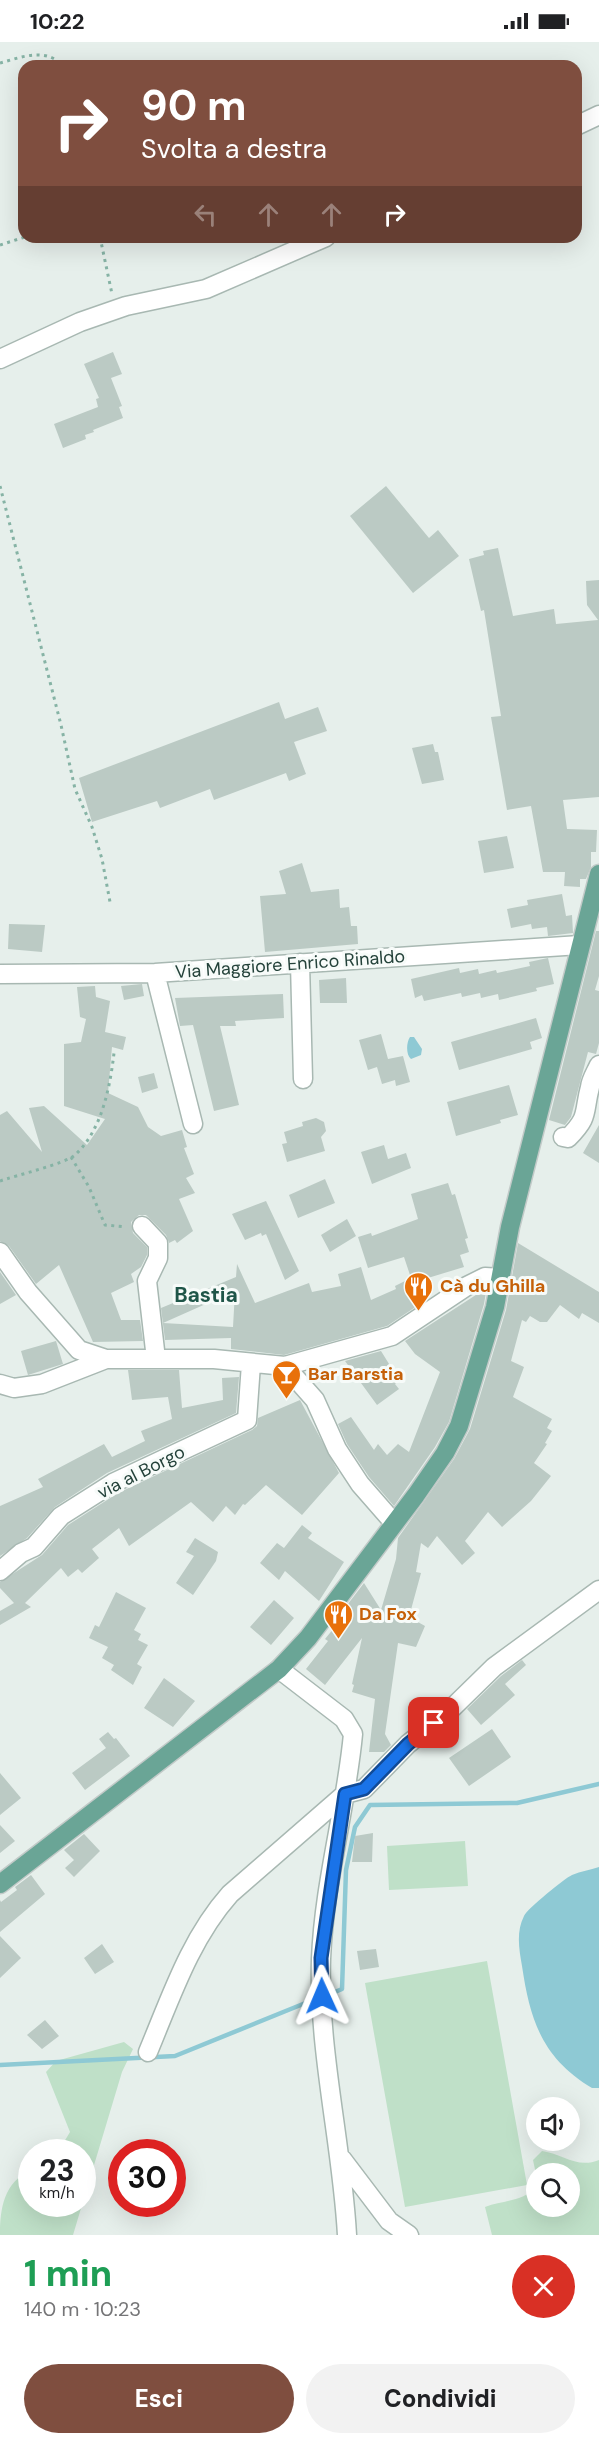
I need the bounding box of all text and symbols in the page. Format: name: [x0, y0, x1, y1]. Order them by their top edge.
text: 10:22: [30, 7, 84, 36]
text: 90 m: [141, 78, 247, 133]
icon: right: [42, 84, 120, 162]
text: Svolta a destra: [141, 131, 327, 166]
icon: left: [189, 198, 222, 231]
icon: ahead: [252, 198, 285, 231]
icon: ahead: [315, 198, 348, 231]
icon: right: [378, 198, 411, 231]
street label: Via Maggiore Enrico Rinaldo: [174, 944, 406, 984]
restaurant icon: Cà du Ghilla: [403, 1270, 435, 1312]
place label: Cà du Ghilla: [440, 1274, 545, 1298]
district label: Bastia: [174, 1281, 238, 1309]
bar icon: Bar Barstia: [271, 1358, 303, 1400]
place label: Bar Barstia: [308, 1362, 404, 1386]
street label: via al Borgo: [93, 1440, 189, 1504]
restaurant icon: Da Fox: [322, 1598, 354, 1640]
place label: Da Fox: [359, 1602, 417, 1626]
pin: [408, 1697, 459, 1748]
icon: arrive: [417, 1706, 450, 1739]
position arrow: [290, 1964, 354, 2028]
map controls: [526, 2097, 580, 2217]
button: sound: [526, 2097, 580, 2151]
speed limit sign: 30: [108, 2139, 186, 2217]
text: 23: [39, 2151, 75, 2190]
button: search: [526, 2163, 580, 2217]
text: km/h: [39, 2183, 75, 2203]
text: 1 min: [24, 2250, 112, 2297]
button: close: [512, 2255, 575, 2318]
text: 140 m · 10:23: [24, 2296, 141, 2322]
button: Esci: [24, 2364, 294, 2433]
button: Condividi: [306, 2364, 575, 2433]

